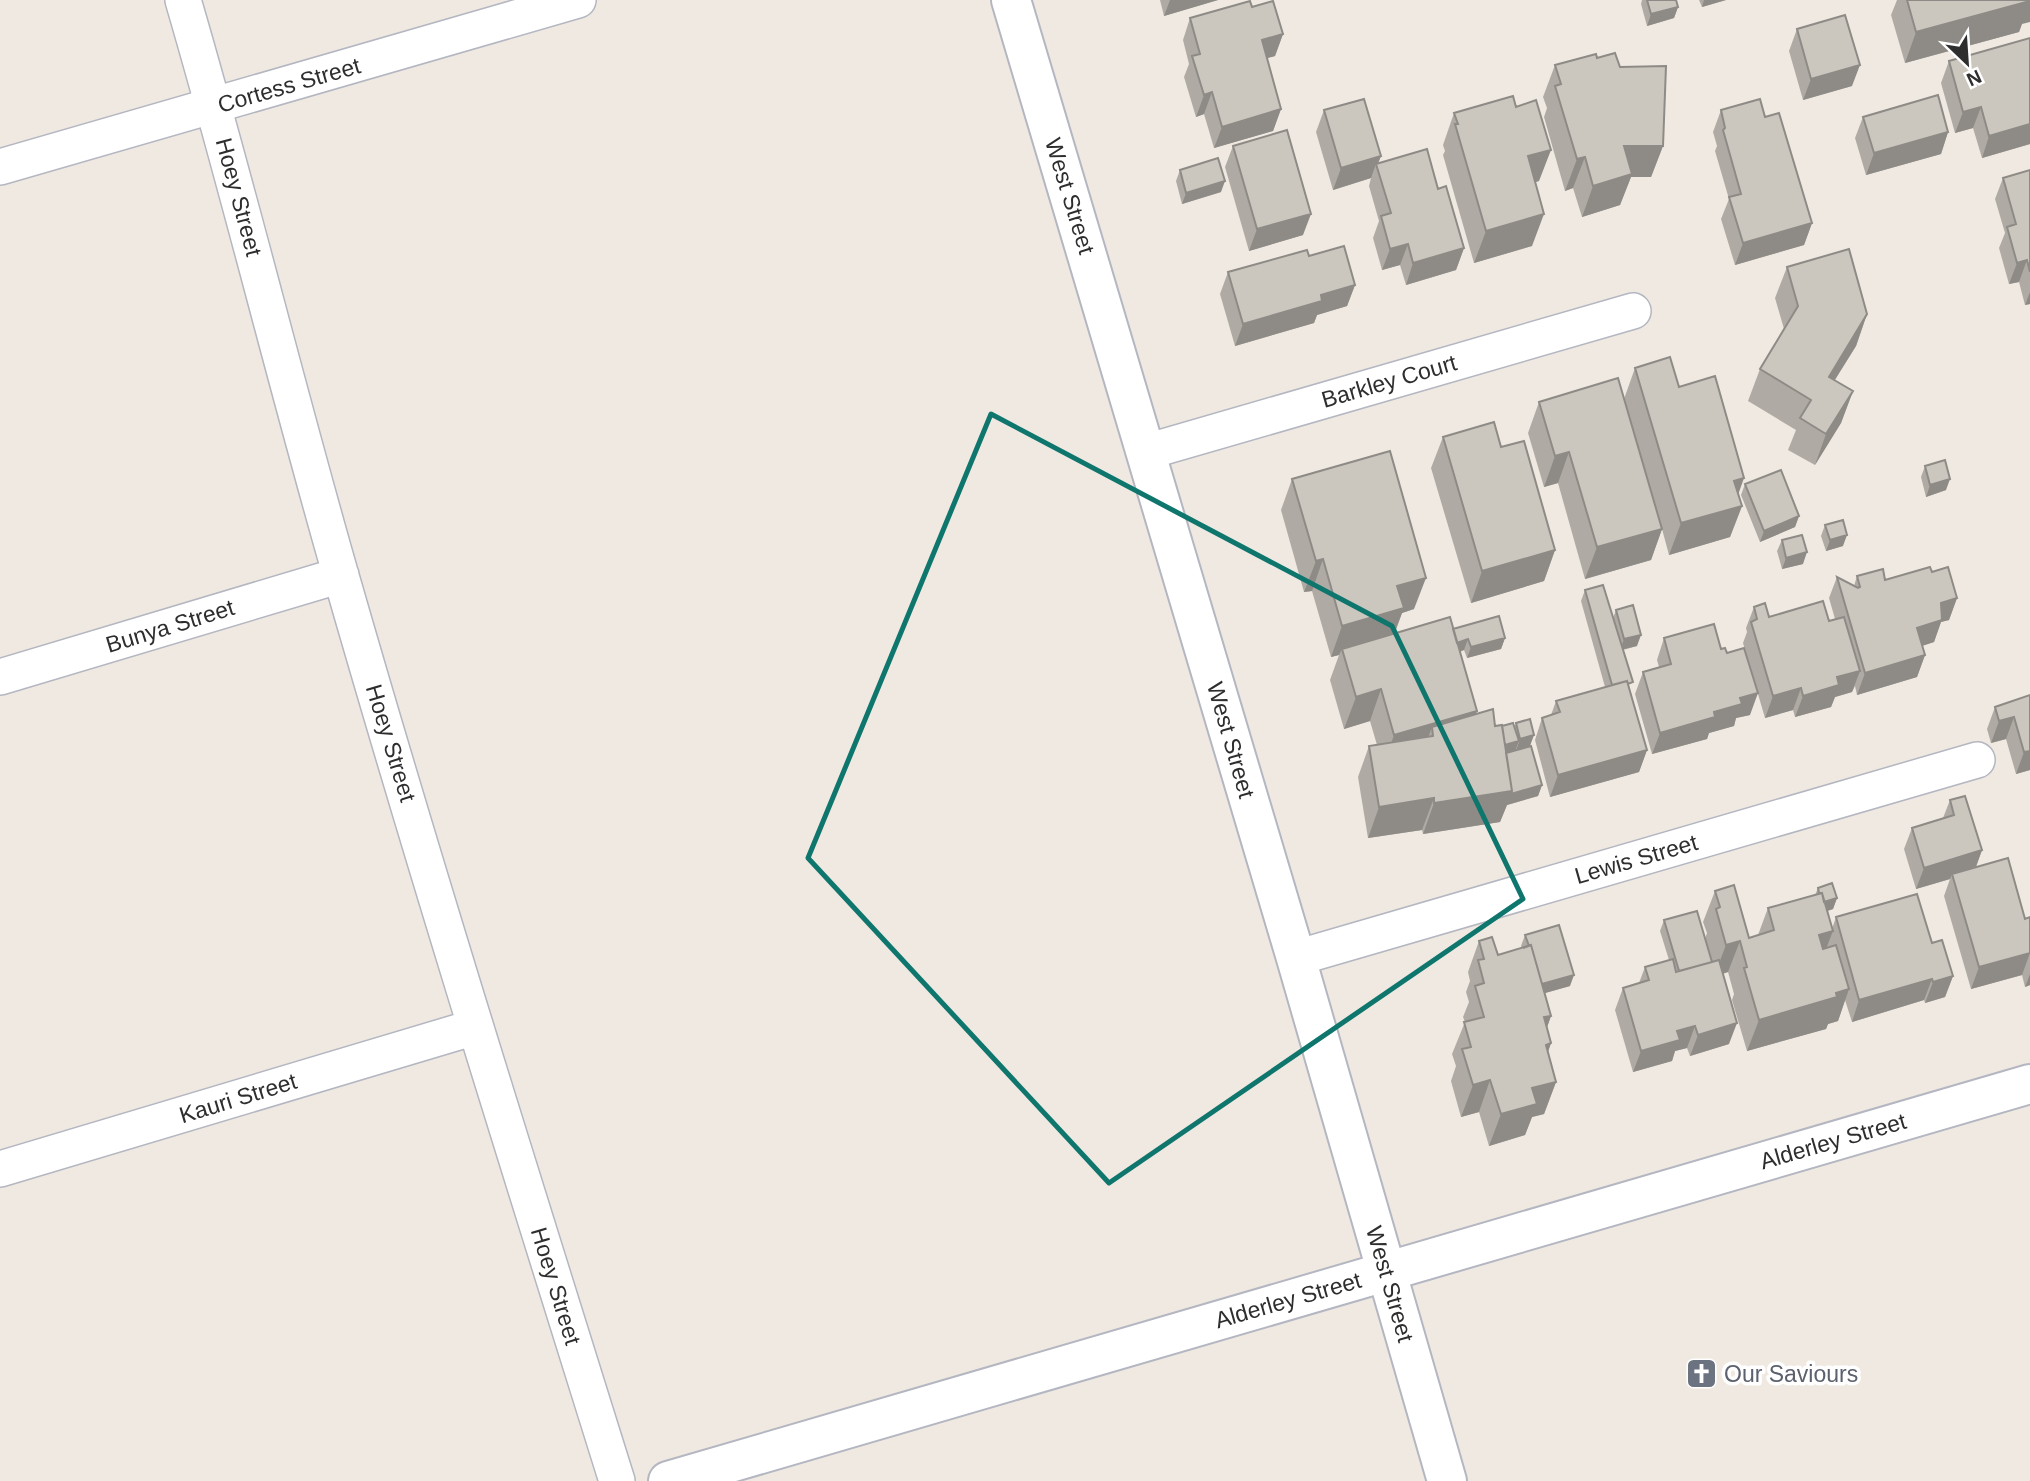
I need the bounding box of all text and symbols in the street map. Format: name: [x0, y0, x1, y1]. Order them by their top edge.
north arrow: [1932, 28, 2002, 98]
street label: Cortess Street: [215, 52, 364, 118]
text: N: [1963, 66, 1985, 90]
street label: Hoey Street: [211, 135, 267, 260]
street label: West Street: [1040, 135, 1100, 258]
street label: Barkley Court: [1318, 349, 1460, 413]
street label: Bunya Street: [103, 594, 238, 658]
street label: West Street: [1202, 679, 1260, 802]
street label: Hoey Street: [361, 681, 421, 805]
street label: Lewis Street: [1572, 829, 1701, 889]
street label: Kauri Street: [176, 1068, 300, 1128]
street label: Alderley Street: [1757, 1108, 1910, 1174]
street label: West Street: [1361, 1223, 1419, 1346]
street label: Hoey Street: [526, 1224, 586, 1348]
street label: Alderley Street: [1212, 1267, 1365, 1333]
church icon: Our Saviours: [1684, 1357, 1718, 1391]
place label: Our Saviours: [1724, 1361, 1858, 1387]

